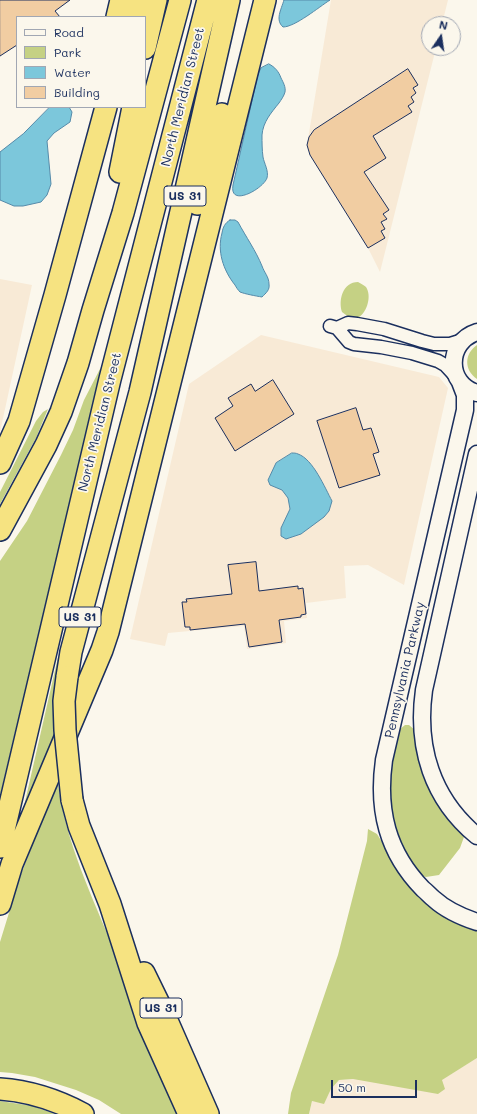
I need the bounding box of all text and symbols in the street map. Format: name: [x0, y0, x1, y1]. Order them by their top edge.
legend: [16, 16, 146, 108]
north arrow: [421, 16, 461, 56]
text: N: [438, 17, 449, 33]
text: Road: [54, 24, 84, 40]
street label: North Meridian Street: [158, 26, 208, 168]
text: Park: [54, 44, 81, 60]
text: Water: [54, 64, 91, 80]
text: Building: [54, 84, 100, 100]
road number: US 31: [164, 186, 206, 206]
street label: North Meridian Street: [75, 351, 125, 493]
street label: Pennsylvania Parkway: [382, 600, 428, 740]
road number: US 31: [59, 607, 101, 627]
road number: US 31: [140, 998, 182, 1018]
scale bar: [333, 1072, 419, 1098]
text: 50 m: [338, 1079, 366, 1095]

